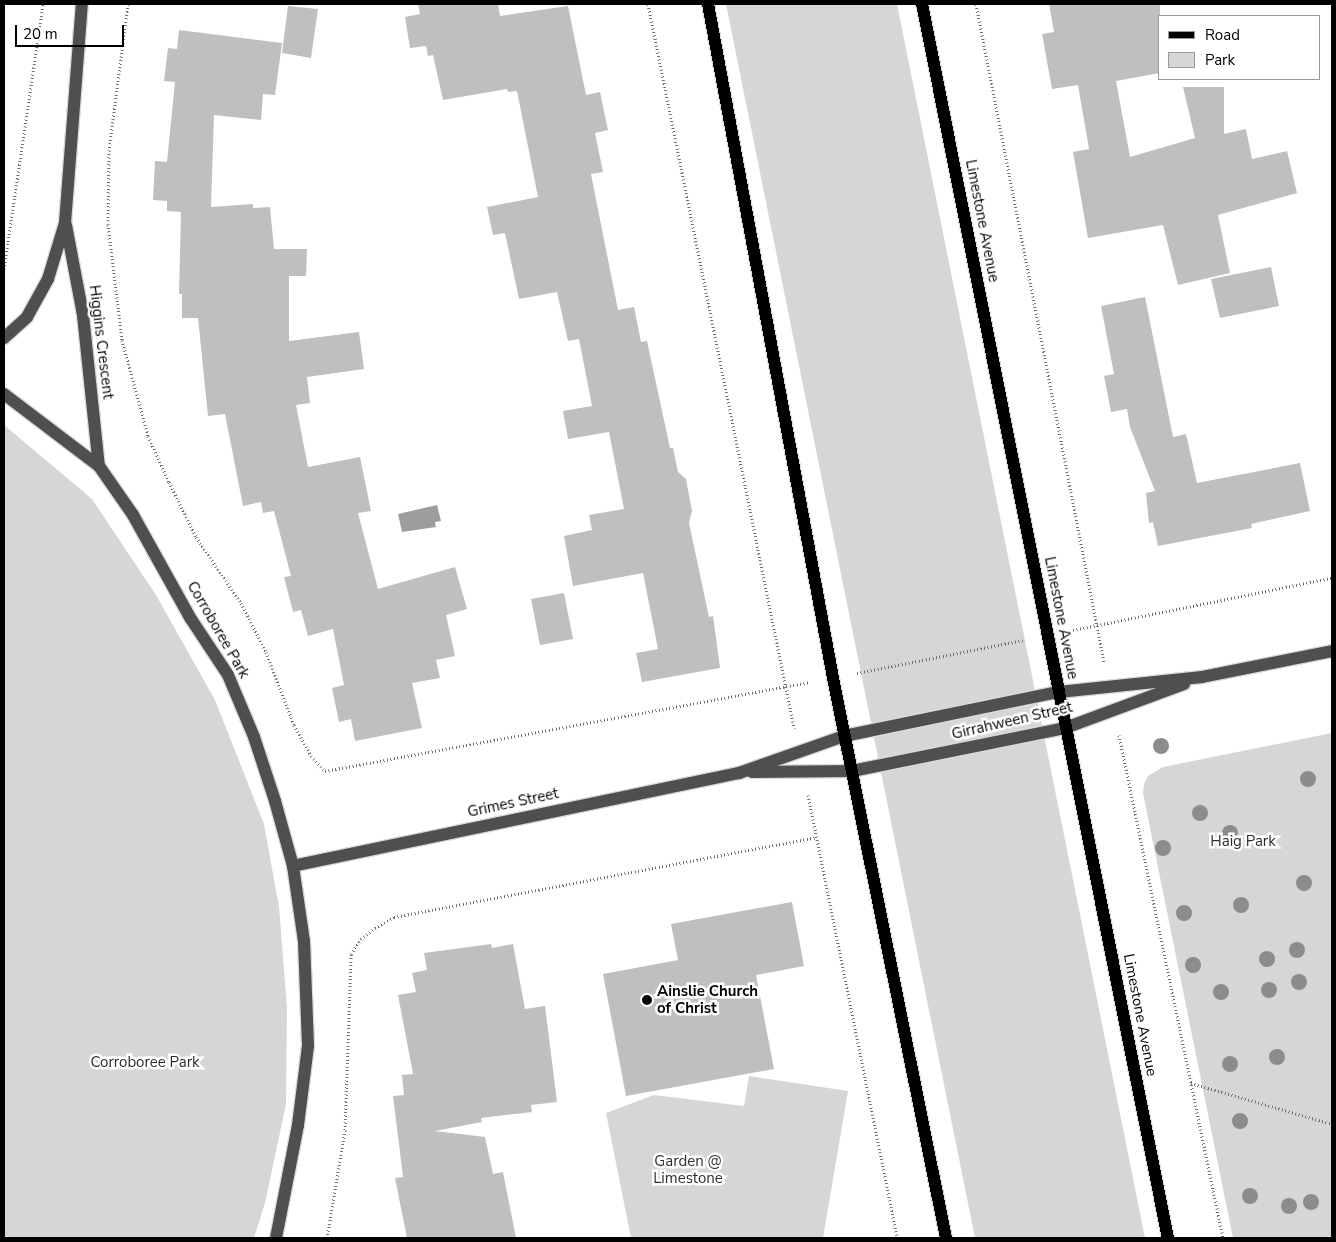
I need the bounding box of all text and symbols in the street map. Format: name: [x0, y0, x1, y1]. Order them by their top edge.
scale bar: [18, 15, 126, 47]
legend: [1158, 15, 1321, 80]
text: 20 m: [23, 24, 58, 44]
text: Road: [1205, 25, 1240, 45]
text: Park: [1205, 50, 1235, 70]
street label: Limestone Avenue: [961, 158, 1003, 284]
street label: Higgins Crescent: [85, 284, 117, 400]
street label: Limestone Avenue: [1040, 555, 1082, 681]
street label: Corroboree Park: [183, 578, 253, 682]
street label: Girrahween Street: [950, 698, 1074, 744]
street label: Grimes Street: [466, 785, 560, 821]
park label: Haig Park: [1210, 833, 1276, 851]
street label: Limestone Avenue: [1119, 952, 1161, 1078]
place label: Ainslie Church of Christ: [657, 982, 758, 1017]
marker: Ainslie Church of Christ: [641, 994, 653, 1006]
park label: Corroboree Park: [90, 1054, 200, 1072]
park label: Garden @ Limestone: [653, 1152, 723, 1187]

